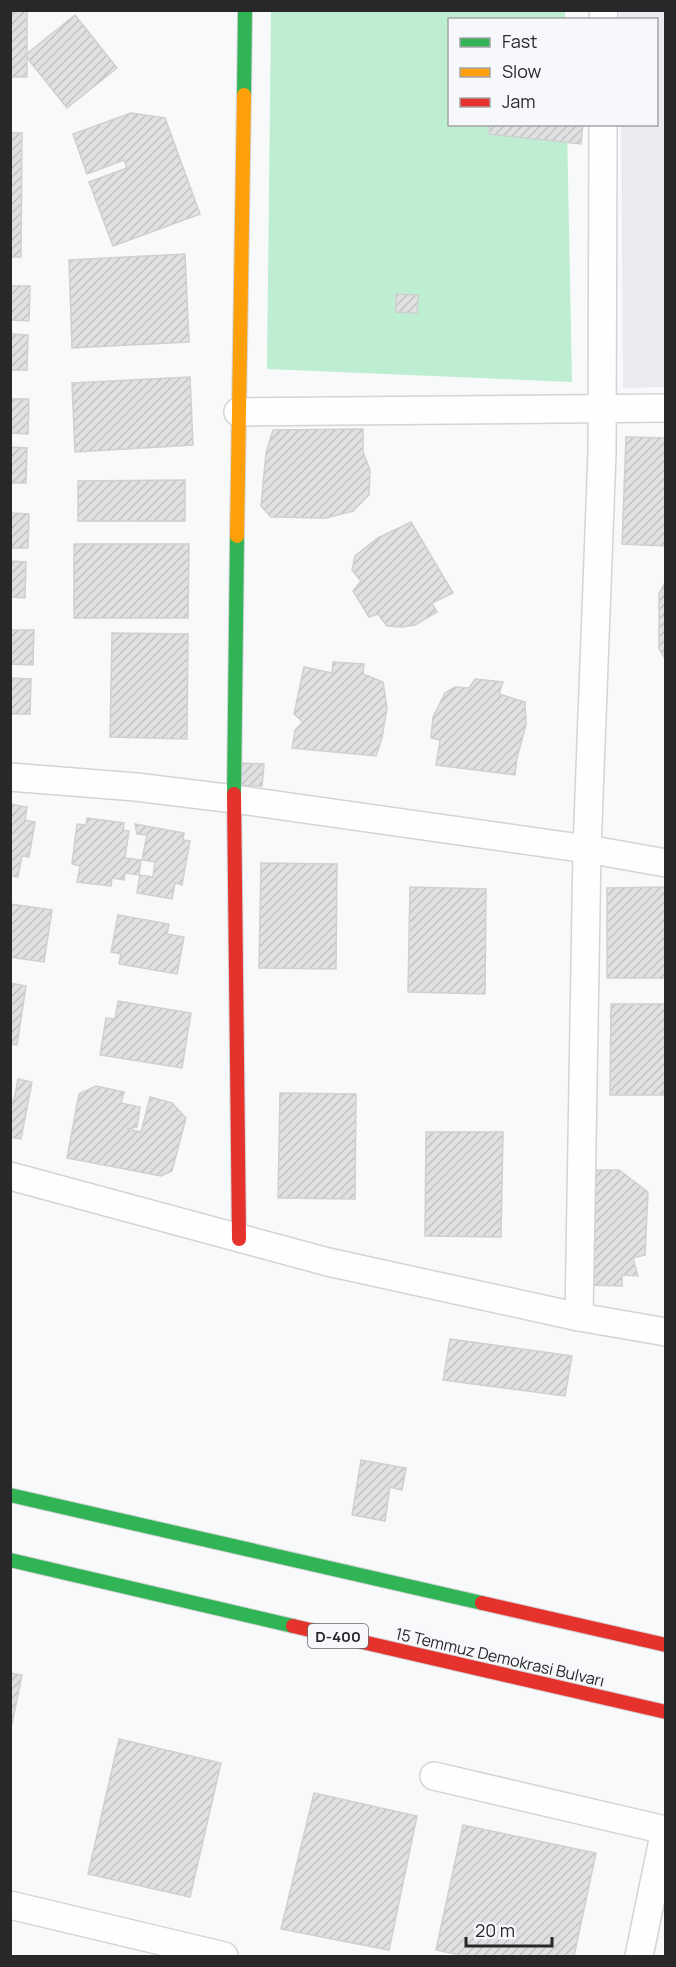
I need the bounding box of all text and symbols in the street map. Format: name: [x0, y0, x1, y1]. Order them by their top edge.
legend: [448, 18, 658, 126]
text: Fast: [502, 29, 537, 53]
text: Slow: [502, 59, 542, 83]
text: Jam: [502, 89, 536, 113]
street label: 15 Temmuz Demokrasi Bulvarı: [393, 1622, 607, 1692]
road number: D-400: [308, 1624, 368, 1648]
scale bar: [466, 1910, 552, 1948]
text: 20 m: [475, 1918, 515, 1942]

